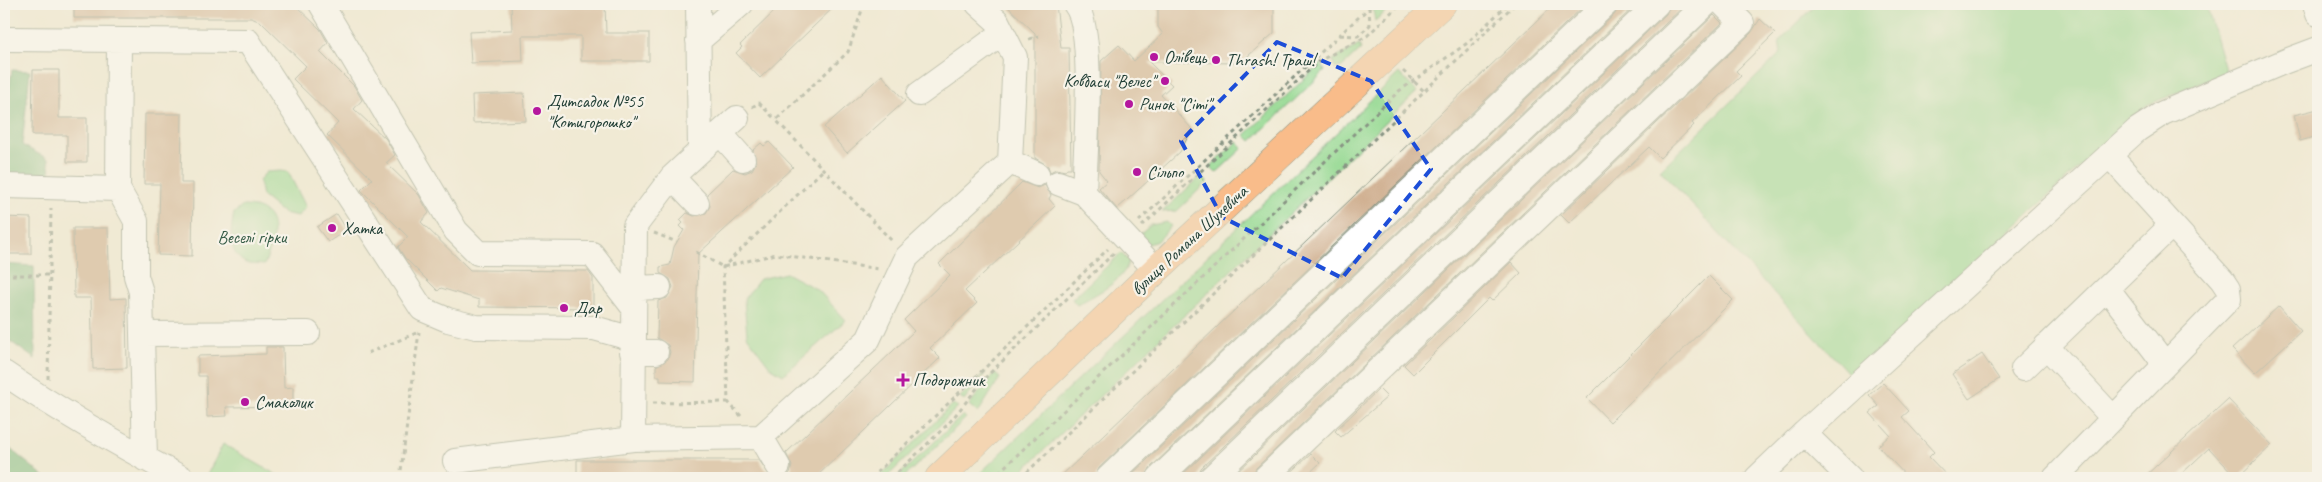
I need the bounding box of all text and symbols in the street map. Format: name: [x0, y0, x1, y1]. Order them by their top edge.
place label: Олівець: [1164, 46, 1208, 68]
place label: Thrash! Траш!: [1226, 49, 1319, 71]
marker: Олівець: [1148, 51, 1160, 63]
marker: Thrash! Траш!: [1210, 54, 1222, 66]
place label: Ковбаси "Велес": [1064, 70, 1159, 92]
marker: Ковбаси "Велес": [1159, 75, 1171, 87]
place label: Дитсадок №55 "Котигорошко": [547, 90, 644, 133]
place label: Ринок "Сіті": [1139, 93, 1215, 115]
marker: Ринок "Сіті": [1123, 98, 1135, 110]
marker: Дитсадок №55 "Котигорошко": [531, 105, 543, 117]
place label: Сільпо: [1147, 161, 1185, 183]
marker: Сільпо: [1131, 166, 1143, 178]
street label: вулиця Романа Шухевича: [1126, 180, 1253, 300]
place label: Хатка: [342, 217, 384, 239]
marker: Хатка: [326, 222, 338, 234]
park label: Веселі гірки: [218, 226, 288, 248]
place label: Дар: [574, 297, 603, 319]
marker: Дар: [558, 302, 570, 314]
place label: Подорожник: [913, 369, 986, 391]
marker: Подорожник: [897, 374, 909, 386]
place label: Смаколик: [255, 391, 315, 413]
marker: Смаколик: [239, 396, 251, 408]

